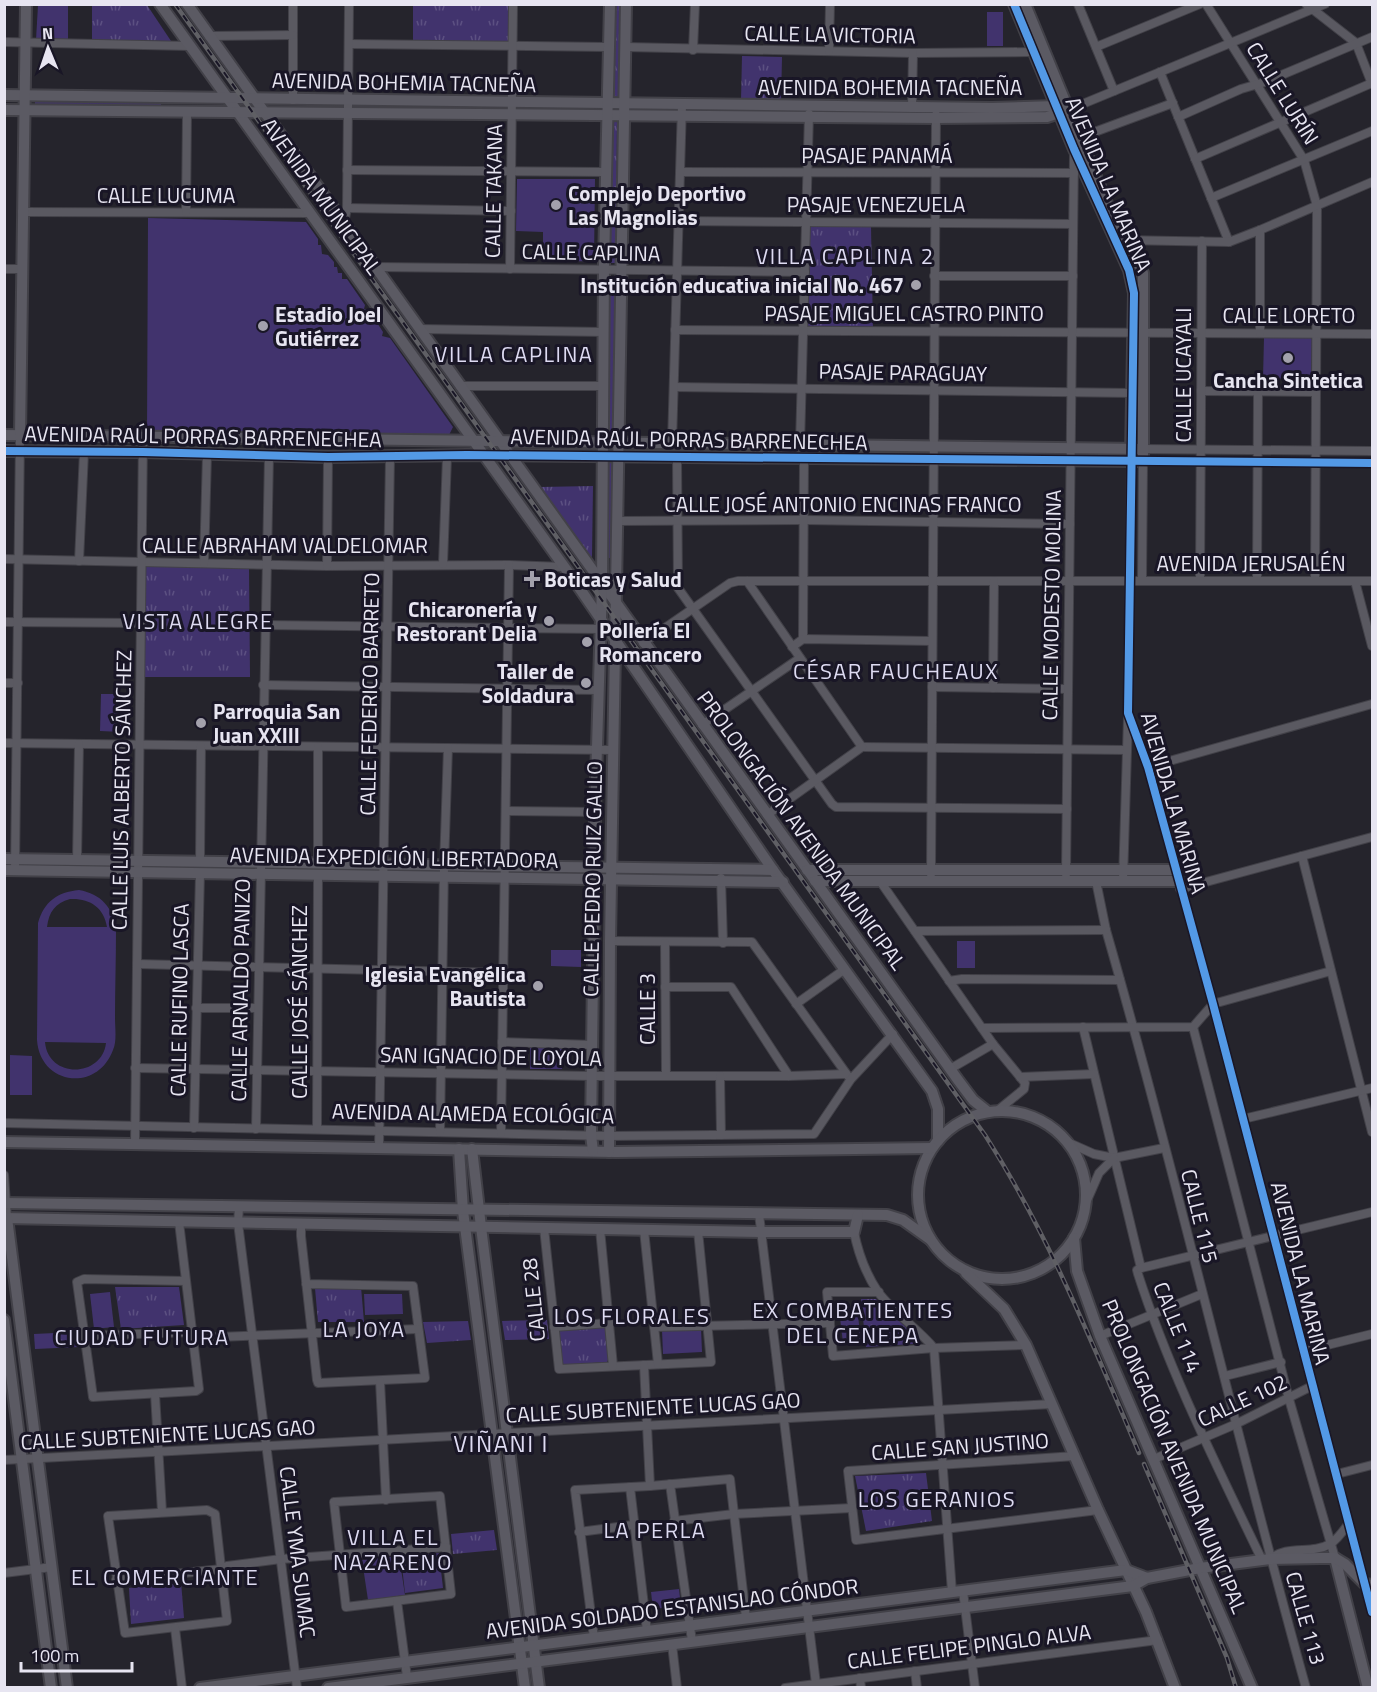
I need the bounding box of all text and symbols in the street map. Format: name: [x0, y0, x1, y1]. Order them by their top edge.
street label: CALLE LA VICTORIA: [744, 17, 916, 52]
north arrow: [18, 18, 78, 78]
text: N: [42, 21, 53, 45]
street label: CALLE LURÍN: [1239, 35, 1327, 151]
street label: AVENIDA BOHEMIA TACNEÑA: [272, 64, 537, 100]
street label: AVENIDA BOHEMIA TACNEÑA: [758, 71, 1023, 103]
street label: AVENIDA LA MARINA: [1058, 91, 1161, 277]
street label: AVENIDA MUNICIPAL: [254, 111, 390, 281]
street label: CALLE TAKANA: [476, 123, 510, 258]
street label: PASAJE PANAMÁ: [801, 139, 953, 171]
place label: Complejo Deportivo Las Magnolias: [568, 177, 746, 233]
street label: CALLE LUCUMA: [97, 179, 236, 211]
street label: PASAJE VENEZUELA: [787, 188, 966, 220]
marker: Complejo Deportivo Las Magnolias: [549, 198, 563, 212]
street label: CALLE CAPLINA: [521, 235, 661, 269]
district label: VILLA CAPLINA 2: [756, 239, 934, 273]
place label: Institución educativa inicial No. 467: [580, 269, 904, 301]
marker: Institución educativa inicial No. 467: [909, 278, 923, 292]
street label: PASAJE MIGUEL CASTRO PINTO: [764, 297, 1044, 329]
place label: Estadio Joel Gutiérrez: [275, 298, 381, 354]
street label: CALLE LORETO: [1223, 299, 1355, 331]
street label: CALLE UCAYALI: [1167, 308, 1199, 442]
marker: Estadio Joel Gutiérrez: [256, 319, 270, 333]
district label: VILLA CAPLINA: [435, 337, 593, 371]
marker: Cancha Sintetica: [1281, 351, 1295, 365]
street label: PASAJE PARAGUAY: [818, 355, 988, 389]
place label: Cancha Sintetica: [1213, 364, 1363, 396]
street label: AVENIDA RAÚL PORRAS BARRENECHEA: [24, 417, 382, 455]
street label: AVENIDA RAÚL PORRAS BARRENECHEA: [510, 420, 868, 458]
street label: CALLE JOSÉ ANTONIO ENCINAS FRANCO: [664, 488, 1022, 520]
street label: CALLE MODESTO MOLINA: [1033, 489, 1069, 721]
street label: CALLE ABRAHAM VALDELOMAR: [142, 529, 428, 561]
street label: AVENIDA JERUSALÉN: [1156, 547, 1346, 579]
place label: Boticas y Salud: [544, 563, 682, 595]
street label: CALLE FEDERICO BARRETO: [351, 572, 387, 816]
marker: Boticas y Salud: [525, 572, 539, 586]
place label: Chicaronería y Restorant Delia: [396, 593, 537, 649]
district label: VISTA ALEGRE: [122, 604, 274, 638]
marker: Chicaronería y Restorant Delia: [542, 614, 556, 628]
place label: Pollería El Romancero: [599, 614, 702, 670]
marker: Pollería El Romancero: [580, 635, 594, 649]
street label: CALLE LUIS ALBERTO SÁNCHEZ: [103, 650, 139, 930]
district label: CÉSAR FAUCHEAUX: [793, 654, 999, 688]
place label: Taller de Soldadura: [482, 655, 574, 711]
marker: Taller de Soldadura: [579, 676, 593, 690]
street label: PROLONGACIÓN AVENIDA MUNICIPAL: [690, 684, 914, 976]
place label: Parroquia San Juan XXIII: [213, 695, 340, 751]
street label: AVENIDA LA MARINA: [1133, 708, 1215, 898]
marker: Parroquia San Juan XXIII: [194, 716, 208, 730]
street label: CALLE PEDRO RUIZ GALLO: [574, 761, 610, 997]
street label: AVENIDA EXPEDICIÓN LIBERTADORA: [229, 838, 559, 876]
street label: CALLE ARNALDO PANIZO: [222, 878, 258, 1102]
street label: CALLE RUFINO LASCA: [161, 903, 197, 1097]
street label: CALLE JOSÉ SÁNCHEZ: [283, 905, 315, 1099]
place label: Iglesia Evangélica Bautista: [364, 958, 526, 1014]
street label: CALLE 3: [631, 973, 663, 1045]
marker: Iglesia Evangélica Bautista: [531, 979, 545, 993]
street label: SAN IGNACIO DE LOYOLA: [380, 1038, 603, 1074]
street label: AVENIDA ALAMEDA ECOLÓGICA: [332, 1095, 615, 1131]
street label: CALLE 115: [1173, 1166, 1227, 1266]
street label: AVENIDA LA MARINA: [1263, 1178, 1339, 1368]
street label: CALLE 28: [513, 1256, 553, 1343]
street label: CALLE 114: [1145, 1277, 1211, 1377]
district label: EX COMBATIENTES DEL CENEPA: [752, 1293, 954, 1352]
street label: PROLONGACIÓN AVENIDA MUNICIPAL: [1094, 1294, 1256, 1618]
district label: LOS FLORALES: [554, 1299, 710, 1333]
district label: LA JOYA: [322, 1312, 406, 1346]
district label: CIUDAD FUTURA: [54, 1320, 230, 1354]
street label: CALLE 102: [1192, 1365, 1292, 1435]
street label: CALLE SUBTENIENTE LUCAS GAO: [505, 1383, 801, 1431]
street label: CALLE SUBTENIENTE LUCAS GAO: [20, 1410, 316, 1458]
street label: CALLE SAN JUSTINO: [870, 1424, 1050, 1468]
district label: VIÑANI I: [453, 1425, 549, 1461]
street label: CALLE YMA SUMAC: [272, 1464, 324, 1640]
district label: LOS GERANIOS: [858, 1482, 1016, 1516]
district label: LA PERLA: [604, 1513, 706, 1547]
district label: VILLA EL NAZARENO: [333, 1520, 453, 1579]
district label: EL COMERCIANTE: [71, 1560, 259, 1594]
street label: CALLE 113: [1277, 1568, 1335, 1668]
street label: AVENIDA SOLDADO ESTANISLAO CÓNDOR: [484, 1569, 860, 1647]
street label: CALLE FELIPE PINGLO ALVA: [845, 1615, 1093, 1677]
scale bar: [21, 1635, 132, 1673]
text: 100 m: [30, 1642, 79, 1669]

